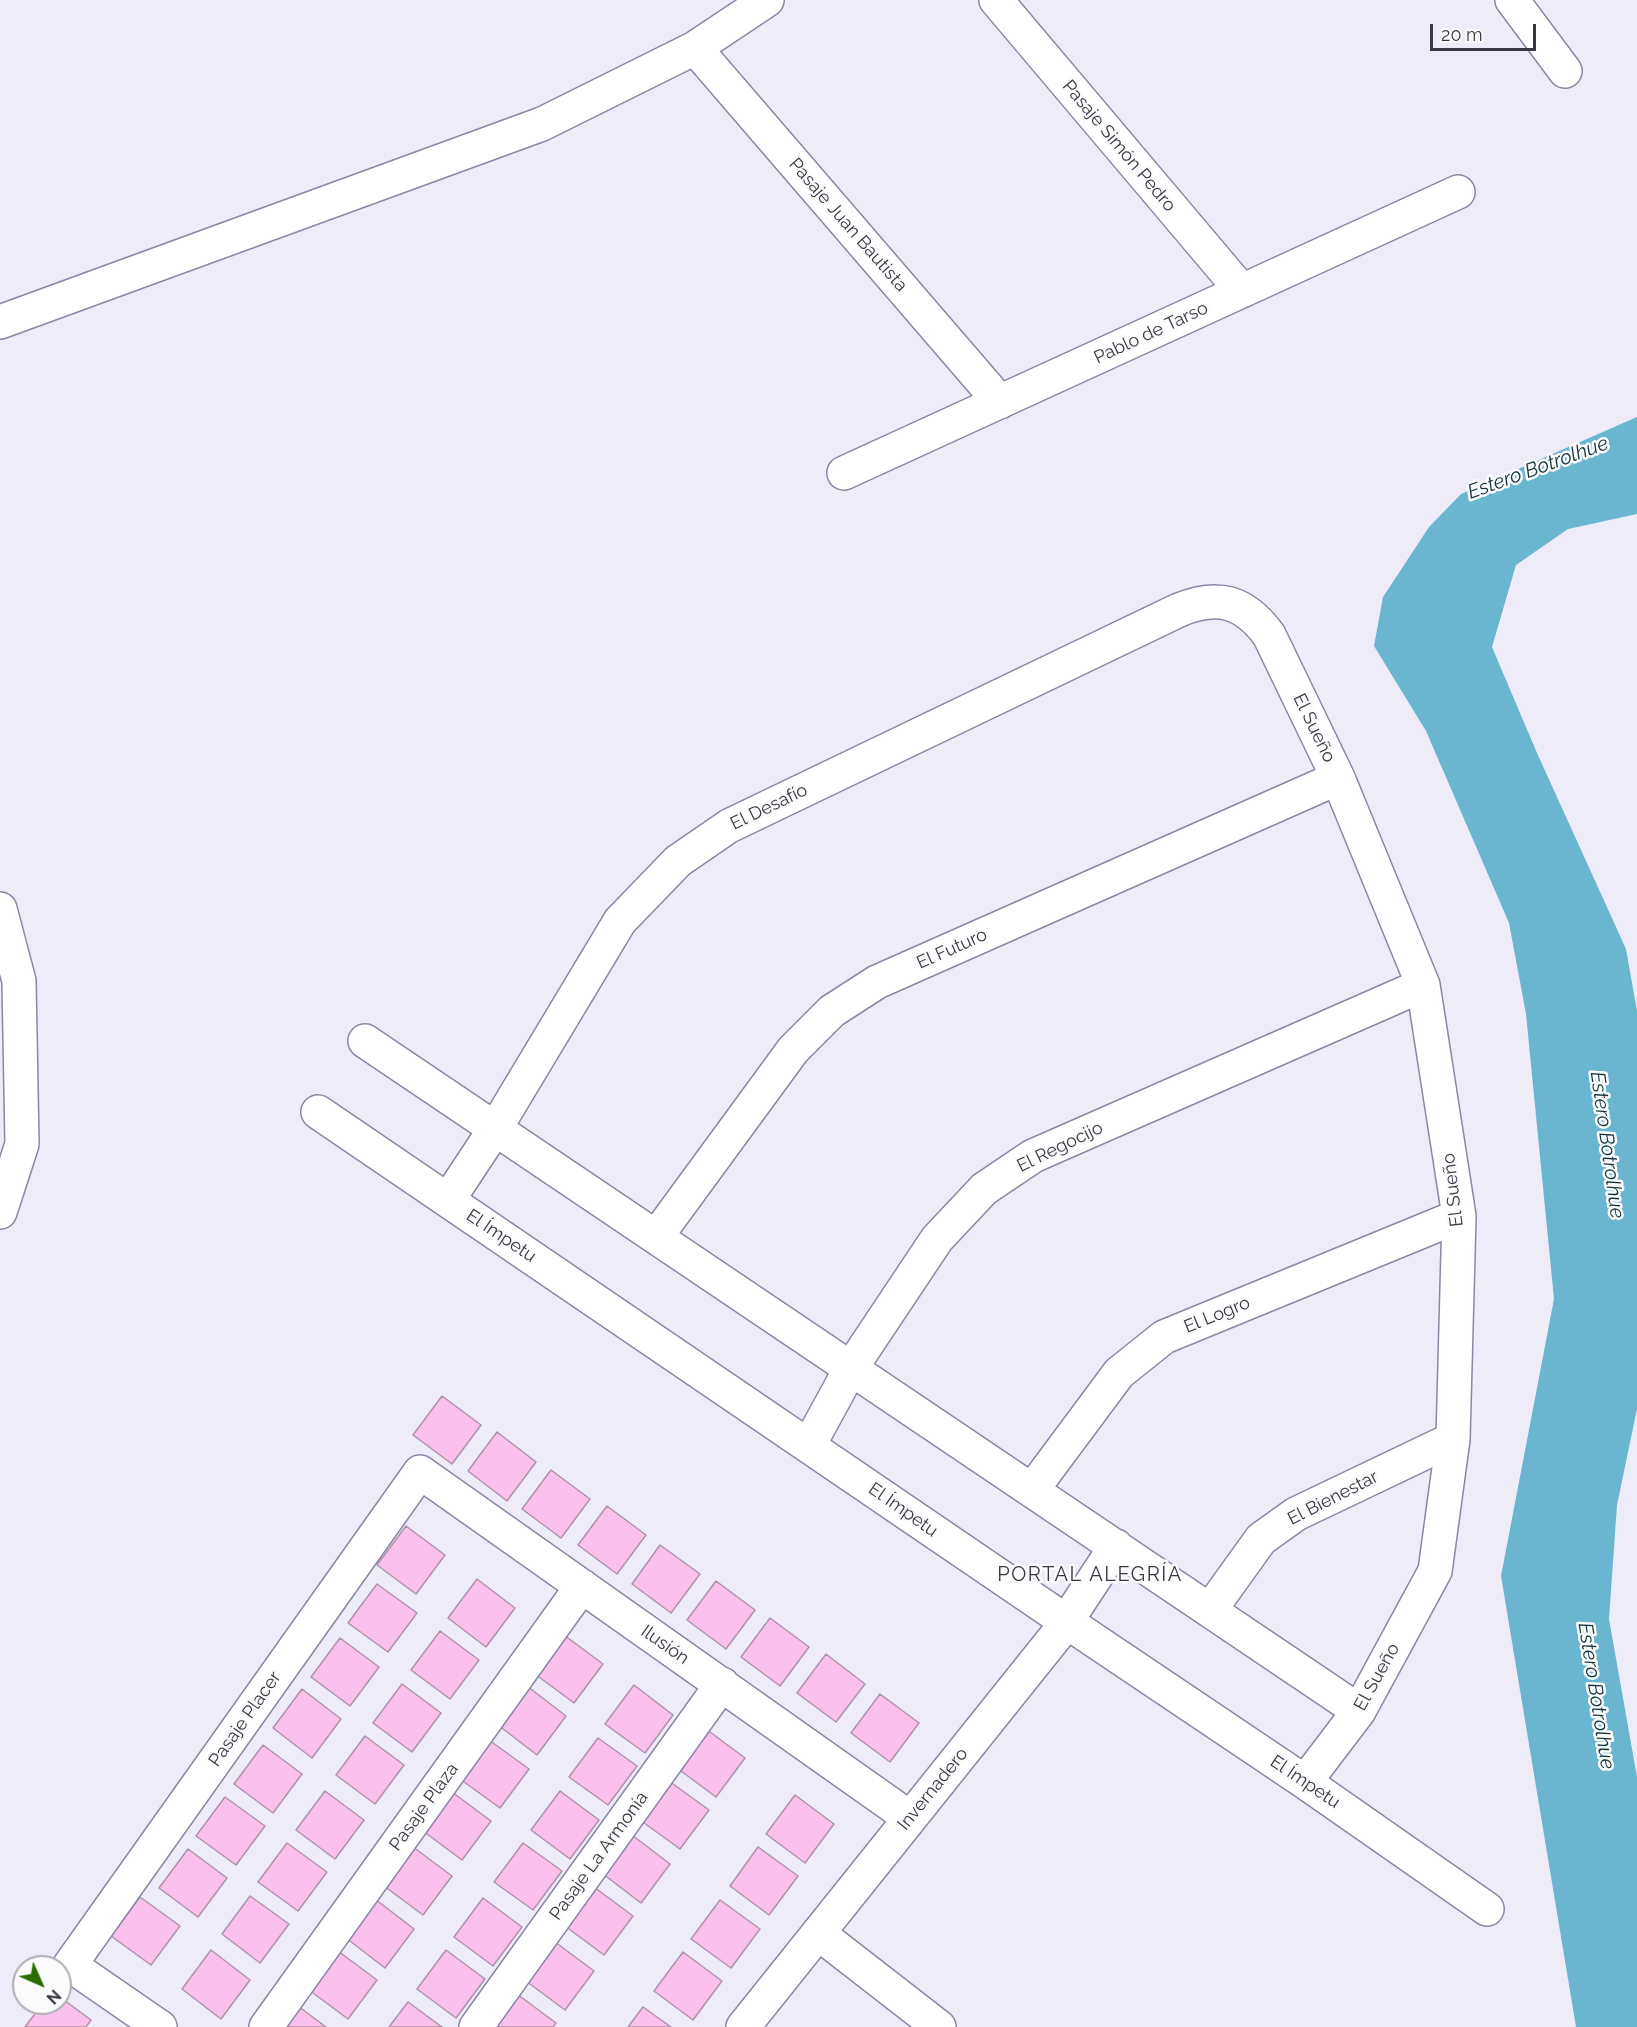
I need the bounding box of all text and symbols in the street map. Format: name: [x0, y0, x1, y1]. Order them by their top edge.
scale bar: [1433, 12, 1540, 50]
text: 20 m: [1441, 24, 1483, 45]
street label: Pasaje Simón Pedro: [1058, 76, 1180, 216]
street label: Pasaje Juan Bautista: [784, 154, 912, 296]
street label: Pablo de Tarso: [1091, 297, 1211, 369]
water label: Estero Botrolhue: [1464, 431, 1612, 505]
street label: El Sueño: [1288, 690, 1340, 766]
street label: El Desafío: [727, 779, 811, 835]
street label: El Futuro: [914, 924, 990, 974]
water label: Estero Botrolhue: [1585, 1070, 1629, 1220]
street label: El Regocijo: [1014, 1117, 1106, 1177]
street label: El Sueño: [1438, 1152, 1468, 1228]
street label: El Ímpetu: [462, 1205, 540, 1267]
street label: El Logro: [1181, 1292, 1253, 1338]
street label: El Bienestar: [1284, 1466, 1382, 1530]
street label: El Ímpetu: [864, 1478, 942, 1542]
district label: PORTAL ALEGRÍA: [997, 1563, 1183, 1587]
street label: Ilusión: [637, 1621, 693, 1669]
water label: Estero Botrolhue: [1573, 1621, 1619, 1771]
street label: El Sueño: [1350, 1639, 1404, 1715]
street label: Pasaje Placer: [204, 1667, 286, 1771]
street label: Invernadero: [893, 1743, 973, 1835]
street label: El Ímpetu: [1266, 1751, 1344, 1813]
street label: Pasaje Plaza: [385, 1759, 463, 1855]
street label: Pasaje La Armonía: [545, 1788, 653, 1924]
north arrow: [12, 1955, 72, 2015]
text: N: [43, 1986, 65, 2008]

